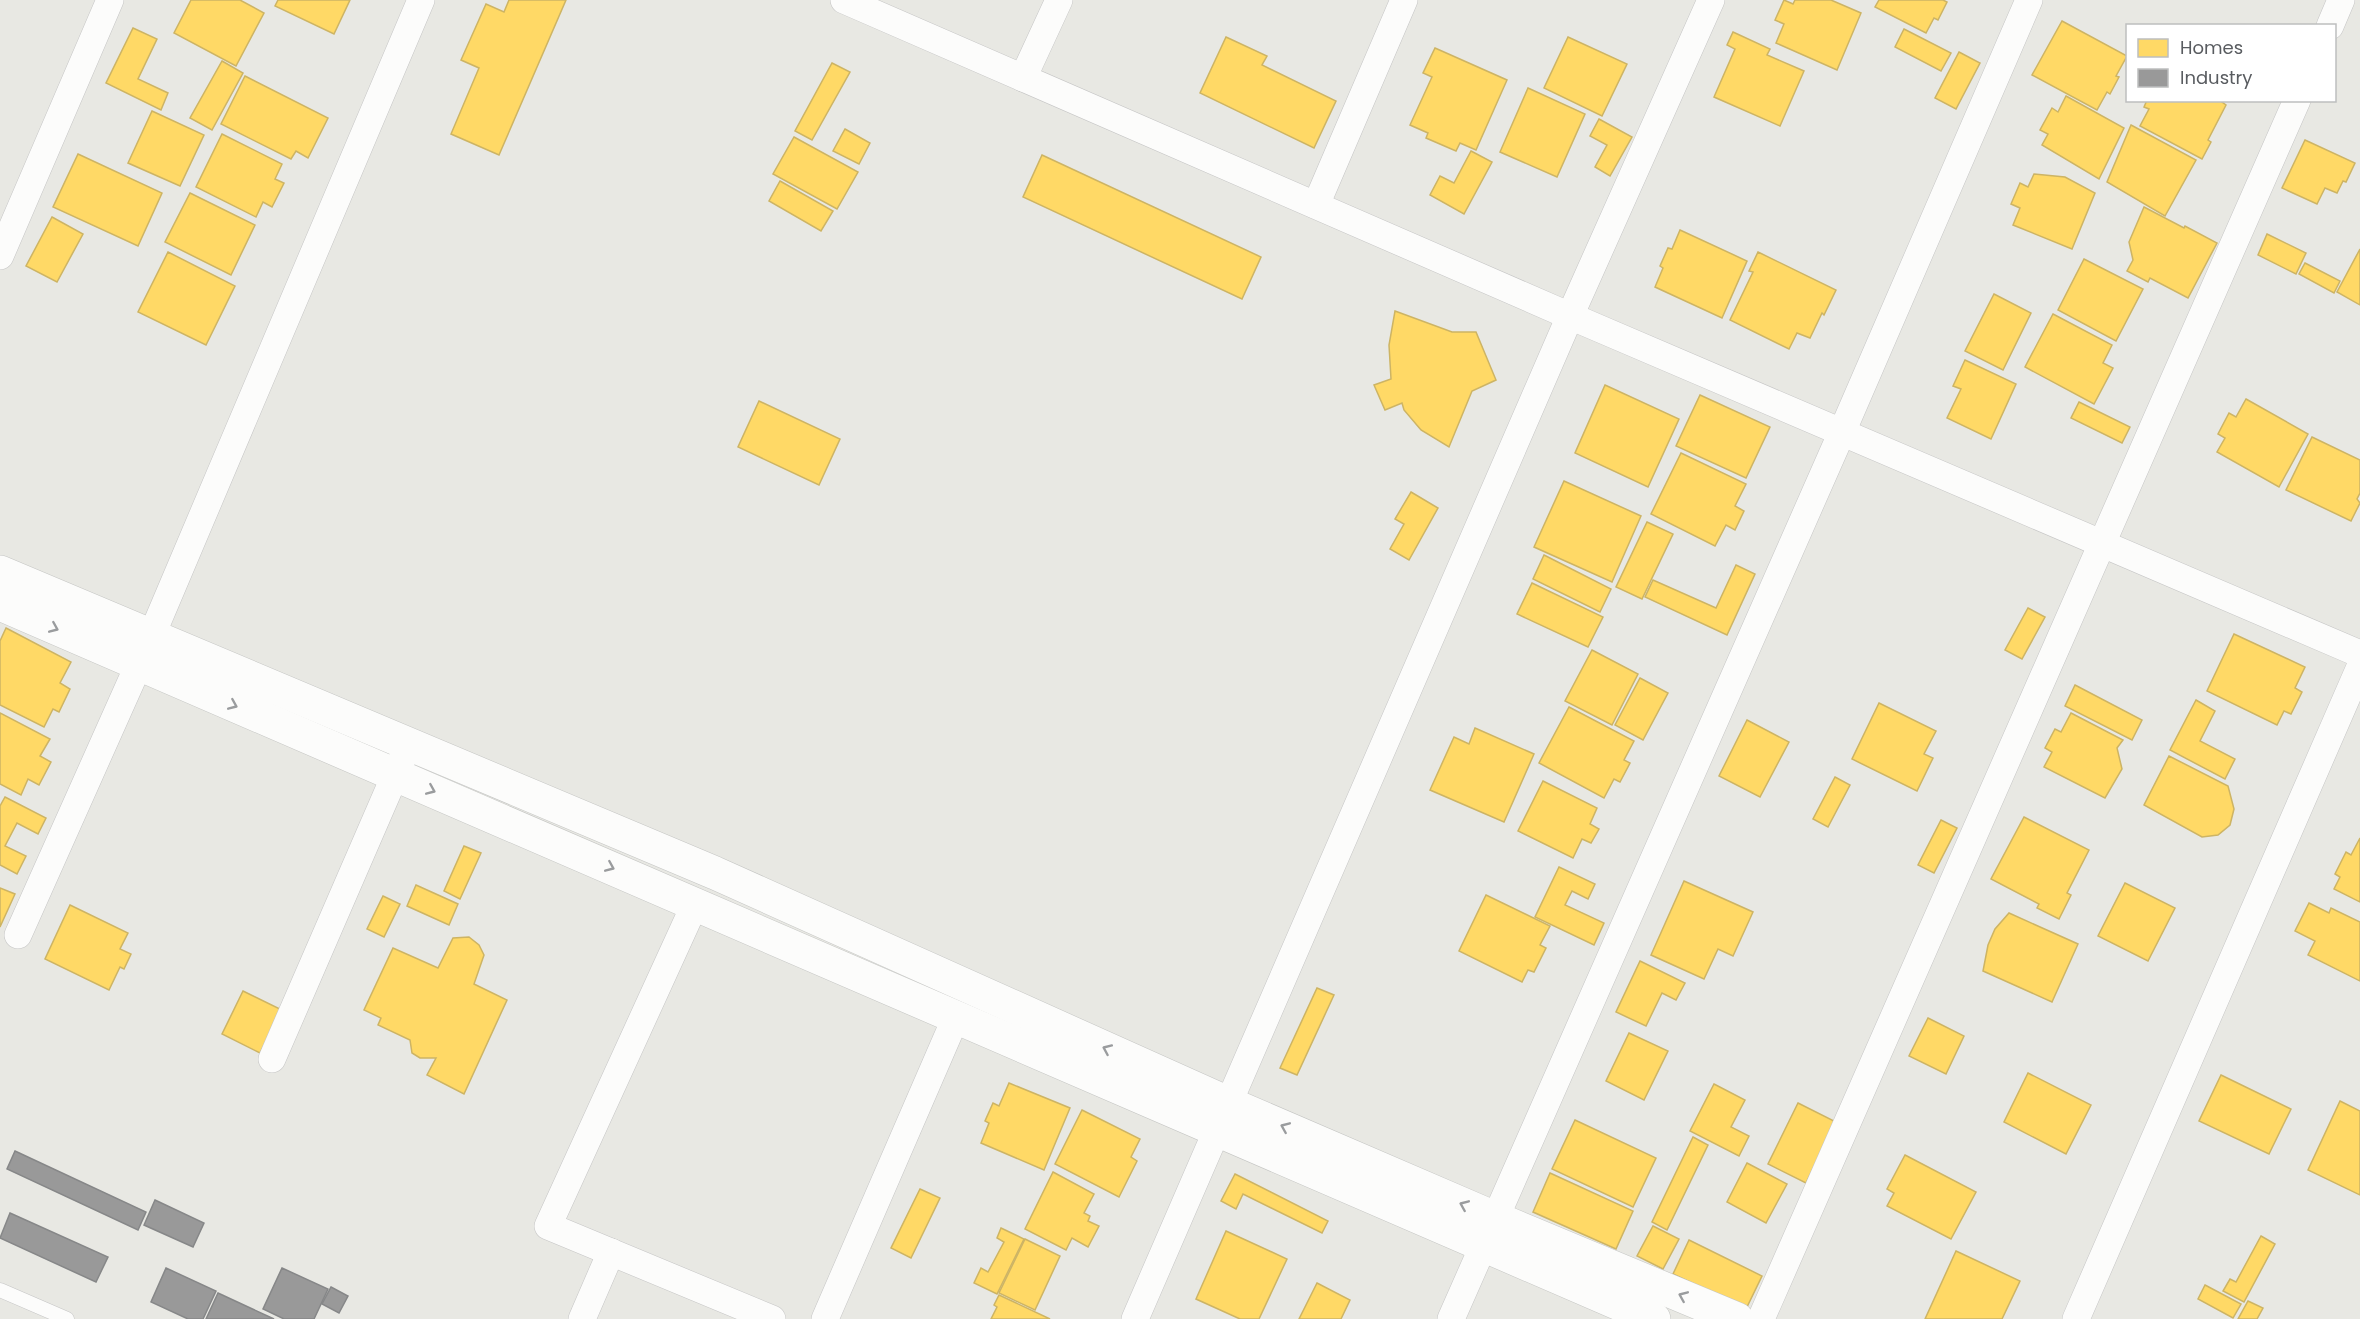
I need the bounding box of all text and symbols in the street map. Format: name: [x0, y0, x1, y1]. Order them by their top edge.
legend: [2126, 24, 2336, 102]
text: Homes: [2180, 35, 2243, 60]
text: Industry: [2180, 65, 2252, 90]
one-way arrow: [47, 620, 58, 632]
one-way arrow: [226, 698, 237, 710]
one-way arrow: [425, 783, 436, 795]
one-way arrow: [604, 860, 615, 872]
one-way arrow: [1103, 1044, 1114, 1056]
one-way arrow: [1281, 1123, 1292, 1135]
one-way arrow: [1460, 1200, 1471, 1212]
one-way arrow: [1678, 1292, 1689, 1304]

